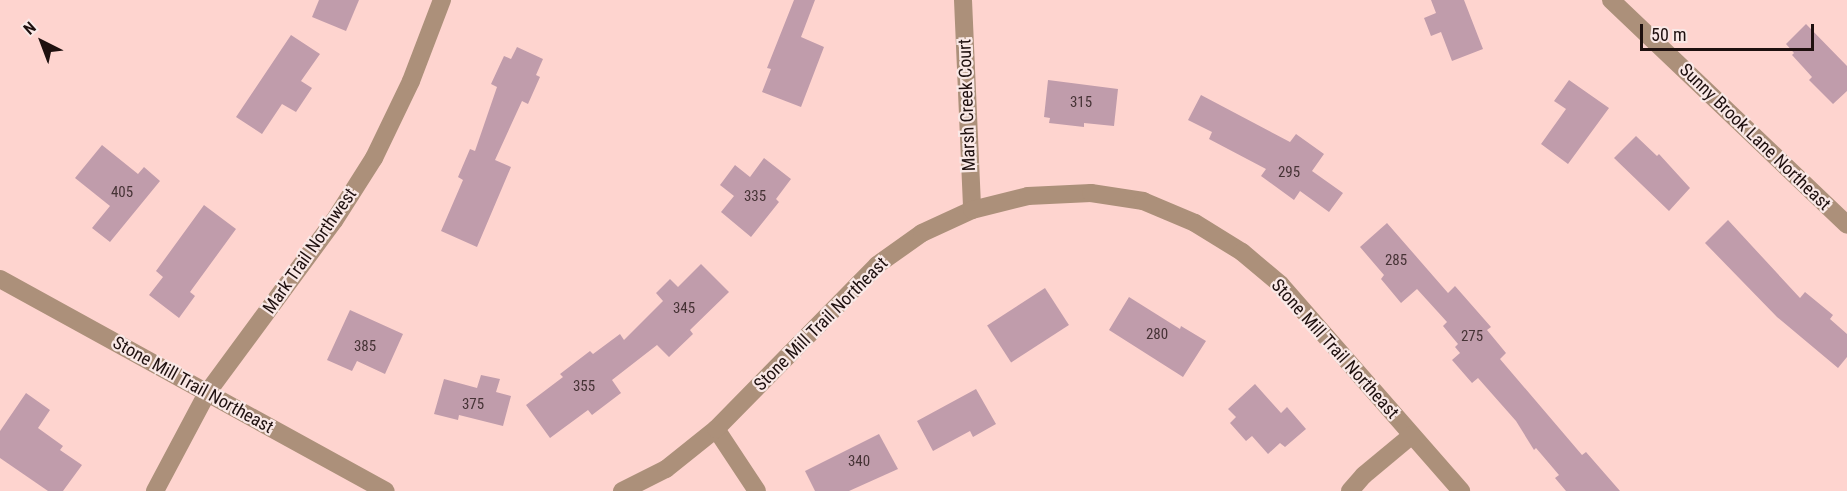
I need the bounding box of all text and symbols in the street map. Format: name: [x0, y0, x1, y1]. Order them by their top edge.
north arrow: [12, 12, 72, 72]
scale bar: [1643, 12, 1817, 50]
text: N: [20, 18, 40, 39]
text: 50 m: [1651, 24, 1686, 45]
street label: Marsh Creek Court: [954, 38, 980, 172]
street label: Sunny Brook Lane Northeast: [1675, 59, 1835, 215]
house number: 315: [1070, 94, 1092, 112]
house number: 295: [1278, 164, 1300, 182]
house number: 405: [111, 184, 133, 202]
street label: Mark Trail Northwest: [259, 184, 361, 318]
house number: 335: [744, 188, 766, 206]
house number: 285: [1385, 252, 1407, 270]
street label: Stone Mill Trail Northeast: [750, 253, 892, 395]
street label: Stone Mill Trail Northeast: [1267, 275, 1403, 423]
house number: 345: [673, 300, 695, 318]
house number: 280: [1146, 326, 1168, 344]
house number: 275: [1461, 328, 1483, 346]
street label: Stone Mill Trail Northeast: [109, 332, 277, 438]
house number: 385: [354, 338, 376, 356]
house number: 355: [573, 378, 595, 396]
house number: 375: [462, 396, 484, 414]
house number: 340: [848, 453, 870, 471]

